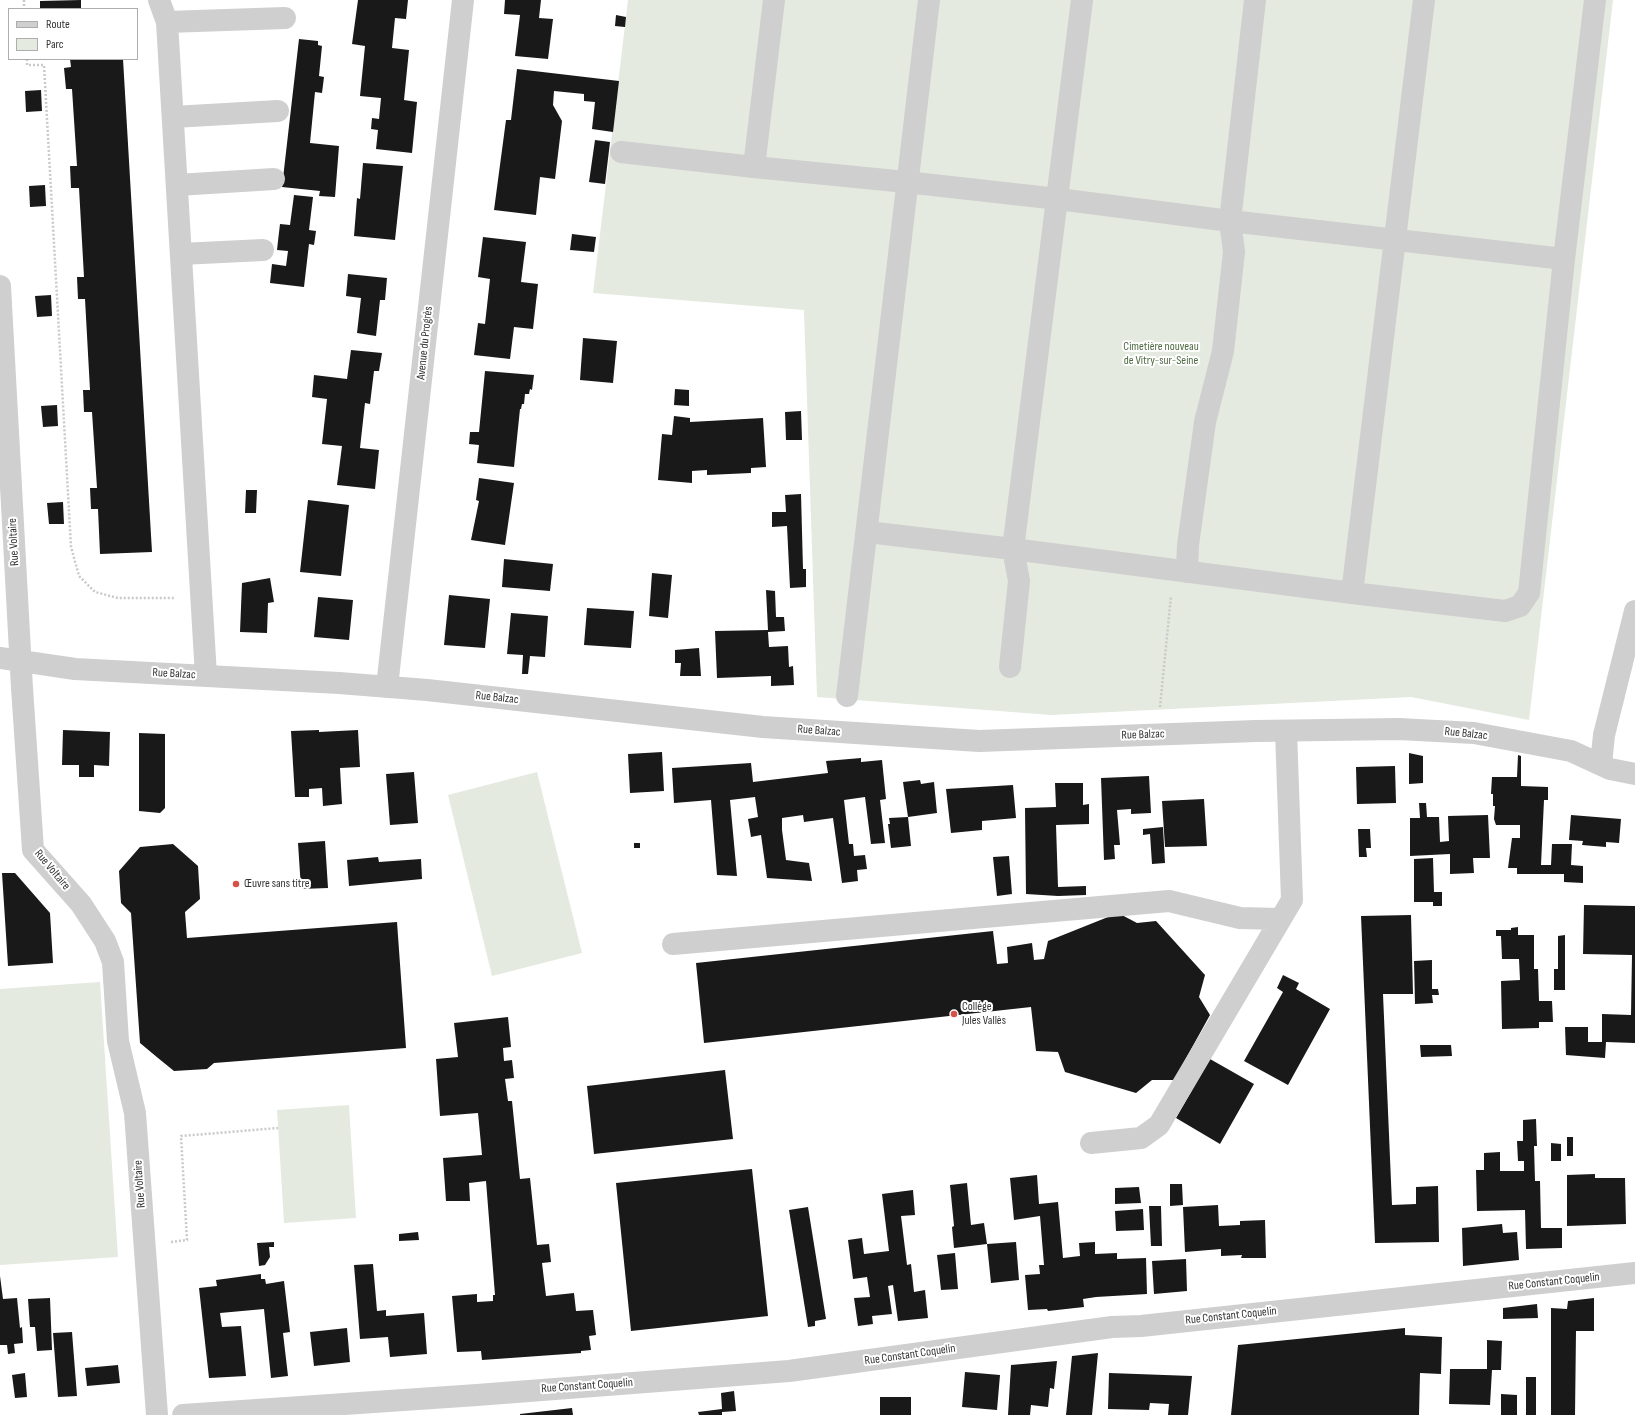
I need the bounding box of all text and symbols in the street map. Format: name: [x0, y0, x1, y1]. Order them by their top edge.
legend: [8, 8, 138, 60]
text: Route: [46, 17, 70, 32]
text: Parc: [46, 37, 64, 52]
street label: Avenue du Progrès: [414, 306, 436, 380]
park label: Cimetière nouveau de Vitry-sur-Seine: [1123, 340, 1199, 368]
street label: Rue Voltaire: [6, 518, 22, 566]
street label: Rue Balzac: [152, 666, 196, 682]
street label: Rue Balzac: [475, 689, 519, 707]
street label: Rue Balzac: [797, 722, 841, 740]
street label: Rue Balzac: [1444, 725, 1488, 743]
street label: Rue Balzac: [1121, 727, 1165, 743]
street label: Rue Voltaire: [31, 847, 73, 893]
place label: Œuvre sans titre: [244, 877, 310, 891]
marker: Œuvre sans titre: [231, 879, 241, 889]
place label: Collège Jules Vallès: [962, 1000, 1006, 1028]
marker: Collège Jules Vallès: [949, 1009, 959, 1019]
street label: Rue Voltaire: [131, 1160, 149, 1208]
street label: Rue Constant Coquelin: [1508, 1270, 1600, 1294]
street label: Rue Constant Coquelin: [1185, 1304, 1277, 1328]
street label: Rue Constant Coquelin: [864, 1341, 956, 1369]
street label: Rue Constant Coquelin: [541, 1376, 633, 1396]

